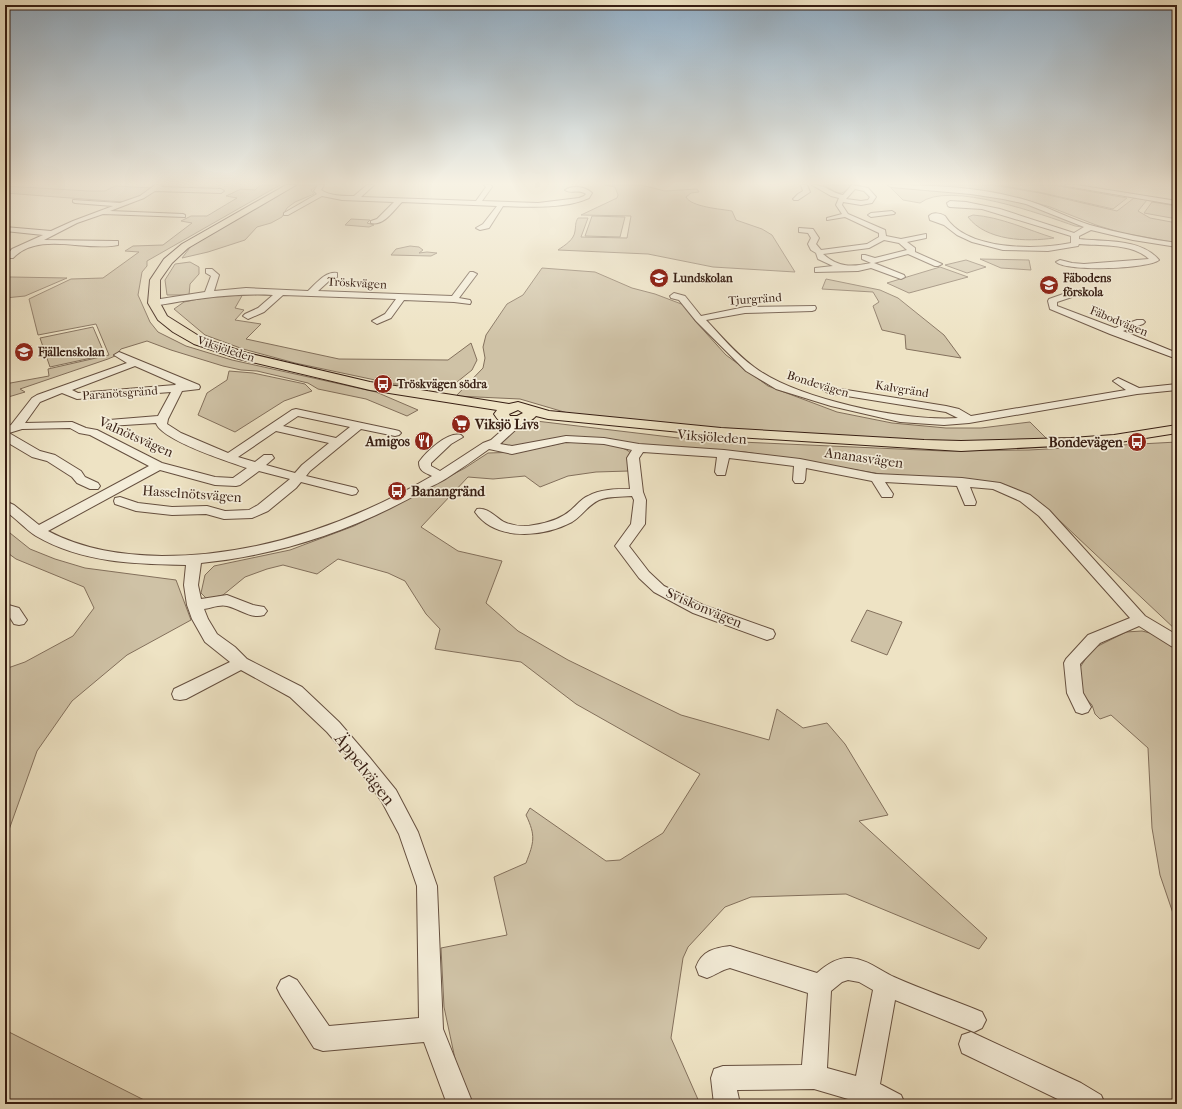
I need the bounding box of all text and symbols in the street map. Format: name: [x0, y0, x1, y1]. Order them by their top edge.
school or university icon: Lundskolan: [648, 267, 670, 289]
place label: Lundskolan: [673, 271, 734, 285]
place label: Fäbodens förskola: [1062, 271, 1112, 299]
street label: Tröskvägen: [327, 274, 387, 292]
school or university icon: Fäbodens förskola: [1038, 274, 1060, 296]
street label: Tjurgränd: [728, 290, 783, 308]
street label: Fäbodvägen: [1088, 303, 1150, 339]
street label: Viksjöleden: [195, 333, 256, 365]
school or university icon: Fjällenskolan: [13, 341, 35, 363]
place label: Fjällenskolan: [37, 345, 106, 359]
street label: Bondevägen: [785, 368, 851, 400]
bus stop icon: Tröskvägen södra: [372, 373, 394, 395]
place label: Tröskvägen södra: [396, 377, 487, 392]
street label: Kalvgränd: [874, 378, 930, 400]
street label: Paranötsgränd: [82, 383, 159, 403]
street label: Valnötsvägen: [95, 413, 176, 461]
supermarket icon: Viksjö Livs: [450, 413, 472, 435]
place label: Viksjö Livs: [474, 416, 540, 433]
street label: Viksjöleden: [676, 426, 747, 448]
restaurant icon: Amigos: [413, 430, 435, 452]
bus stop icon: Bondevägen: [1126, 431, 1148, 453]
place label: Amigos: [364, 433, 411, 450]
place label: Bondevägen: [1049, 434, 1124, 451]
street label: Ananasvägen: [823, 444, 904, 472]
bus stop icon: Banangränd: [386, 480, 408, 502]
street label: Hasselnötsvägen: [142, 482, 242, 506]
place label: Banangränd: [411, 483, 486, 500]
street label: Sviskonvägen: [663, 584, 745, 632]
street label: Äppelvägen: [330, 728, 399, 809]

